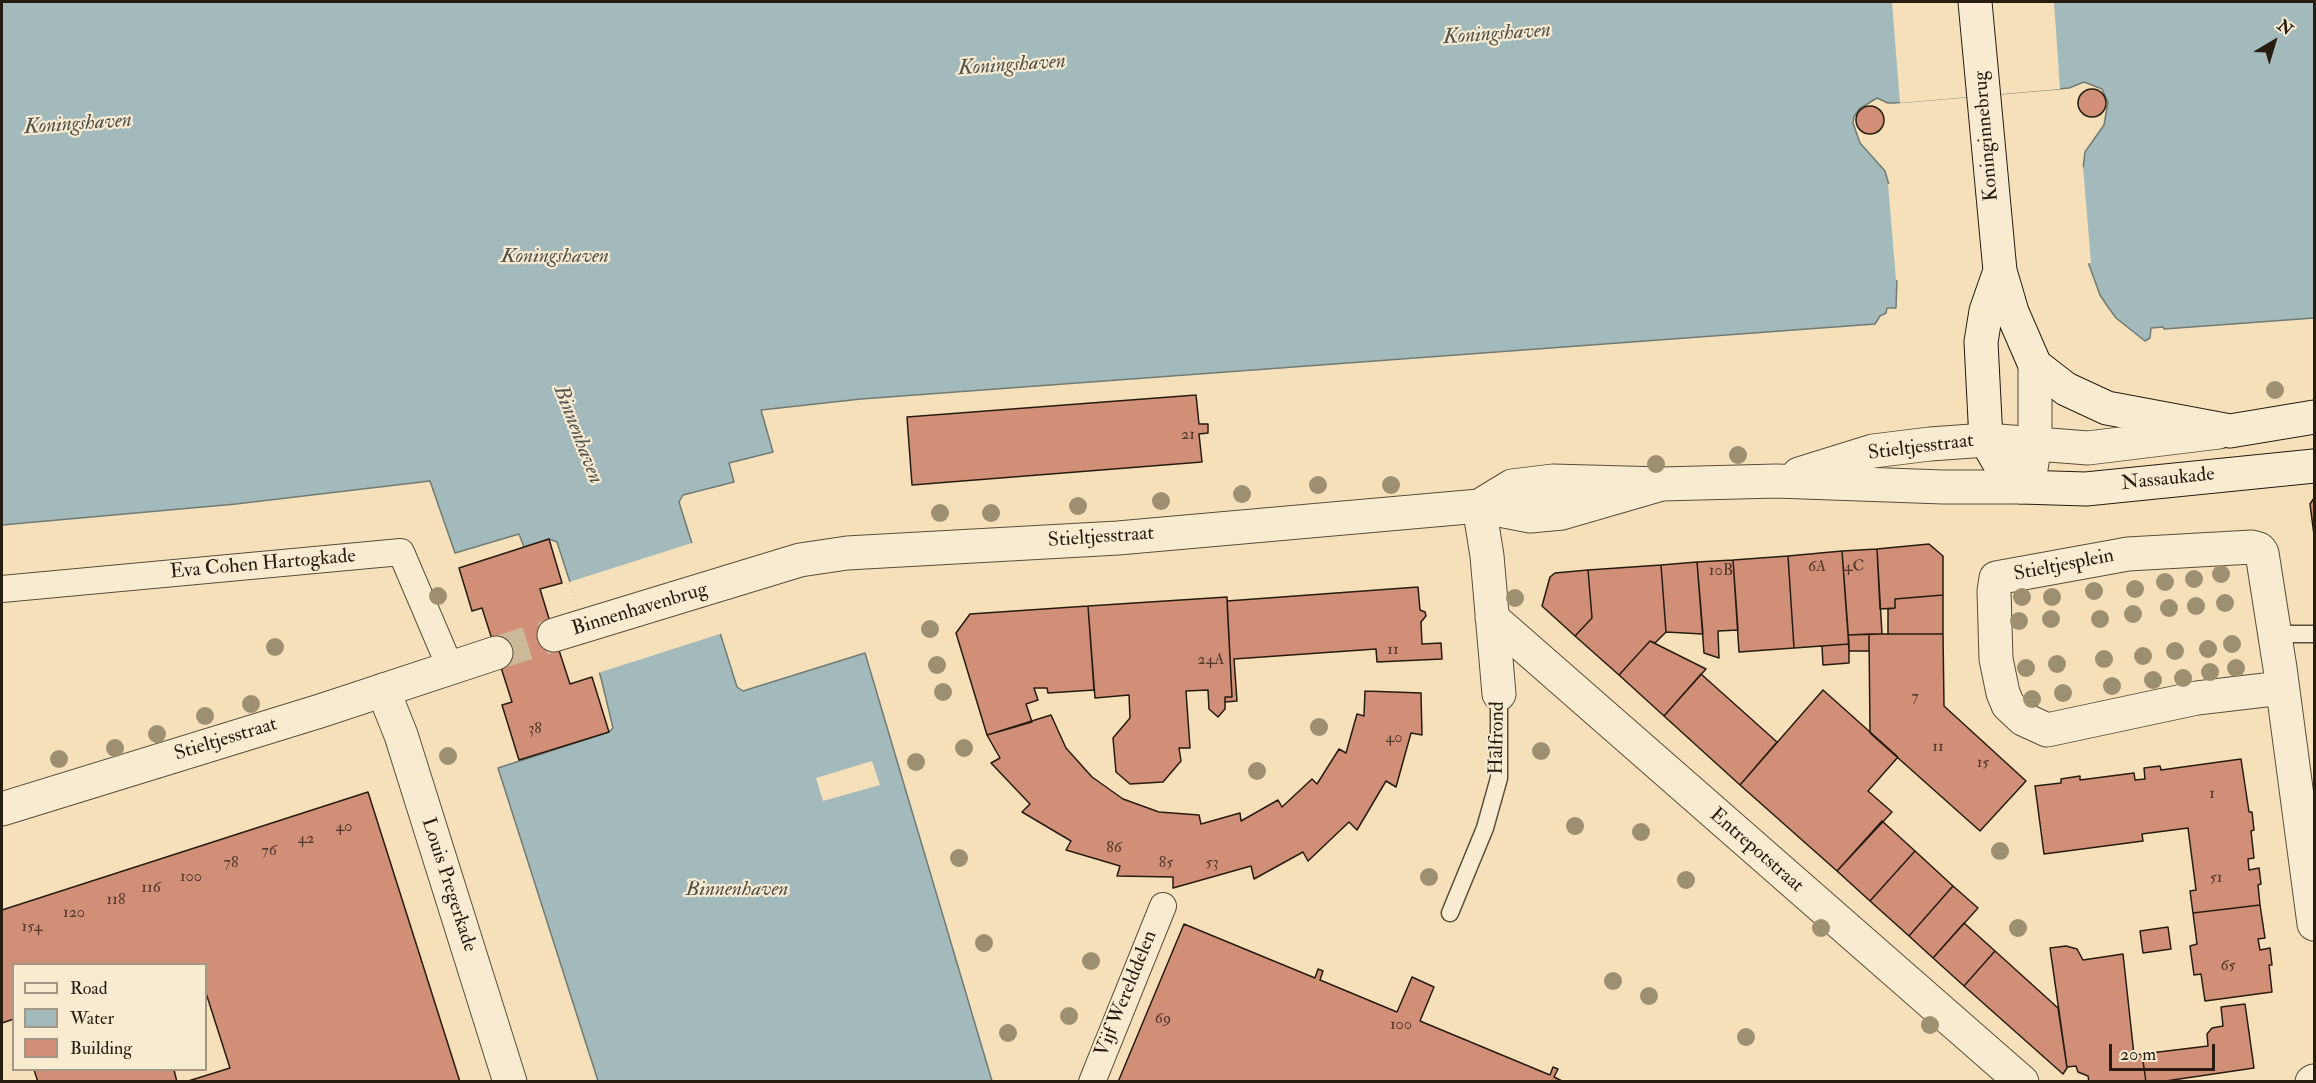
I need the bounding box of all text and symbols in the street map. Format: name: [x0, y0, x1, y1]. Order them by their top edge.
north arrow: [2244, 12, 2304, 72]
text: N: [2273, 16, 2297, 40]
water label: Koningshaven: [1442, 19, 1552, 51]
water label: Koningshaven: [957, 50, 1067, 82]
street label: Koninginnebrug: [1969, 70, 2005, 202]
water label: Koningshaven: [23, 109, 133, 141]
water label: Koningshaven: [501, 244, 609, 270]
water label: Binnenhaven: [547, 382, 607, 488]
house number: 21: [1181, 426, 1195, 446]
street label: Stieltjesstraat: [1867, 430, 1975, 466]
street label: Nassaukade: [2120, 463, 2216, 497]
street label: Stieltjesstraat: [1047, 522, 1155, 554]
street label: Eva Cohen Hartogkade: [169, 545, 357, 585]
street label: Stieltjesplein: [2012, 545, 2116, 587]
house number: 6A: [1808, 558, 1826, 578]
house number: 4C: [1844, 558, 1864, 578]
house number: 10B: [1709, 562, 1733, 582]
street label: Binnenhavenbrug: [569, 578, 711, 642]
house number: 11: [1387, 641, 1399, 661]
house number: 24A: [1198, 651, 1224, 671]
house number: 7: [1911, 688, 1919, 708]
street label: Halfrond: [1485, 701, 1511, 775]
street label: Stieltjesstraat: [172, 713, 280, 767]
house number: 38: [528, 720, 542, 740]
house number: 40: [1386, 729, 1402, 749]
house number: 11: [1932, 738, 1944, 758]
house number: 15: [1977, 754, 1989, 774]
house number: 1: [2209, 785, 2215, 805]
street label: Entrepotstraat: [1704, 804, 1808, 898]
street label: Louis Pregerkade: [415, 815, 481, 955]
house number: 40: [336, 818, 352, 838]
house number: 42: [298, 830, 314, 850]
house number: 86: [1106, 839, 1122, 859]
house number: 76: [261, 842, 277, 862]
house number: 78: [224, 854, 238, 874]
house number: 85: [1159, 854, 1173, 874]
house number: 53: [1205, 854, 1219, 874]
house number: 100: [180, 868, 202, 888]
house number: 51: [2210, 869, 2222, 889]
water label: Binnenhaven: [686, 877, 788, 903]
house number: 116: [141, 879, 161, 899]
house number: 118: [107, 891, 125, 911]
house number: 120: [63, 904, 85, 924]
house number: 154: [22, 918, 42, 938]
street label: Vijf Werelddelen: [1091, 927, 1163, 1061]
house number: 65: [2220, 957, 2236, 977]
legend: [12, 963, 207, 1071]
text: Road: [70, 977, 108, 1000]
text: Water: [70, 1007, 114, 1030]
house number: 69: [1155, 1010, 1171, 1030]
house number: 100: [1390, 1016, 1412, 1036]
scale bar: [2112, 1032, 2218, 1070]
text: Building: [70, 1037, 132, 1060]
text: 20 m: [2120, 1043, 2156, 1066]

